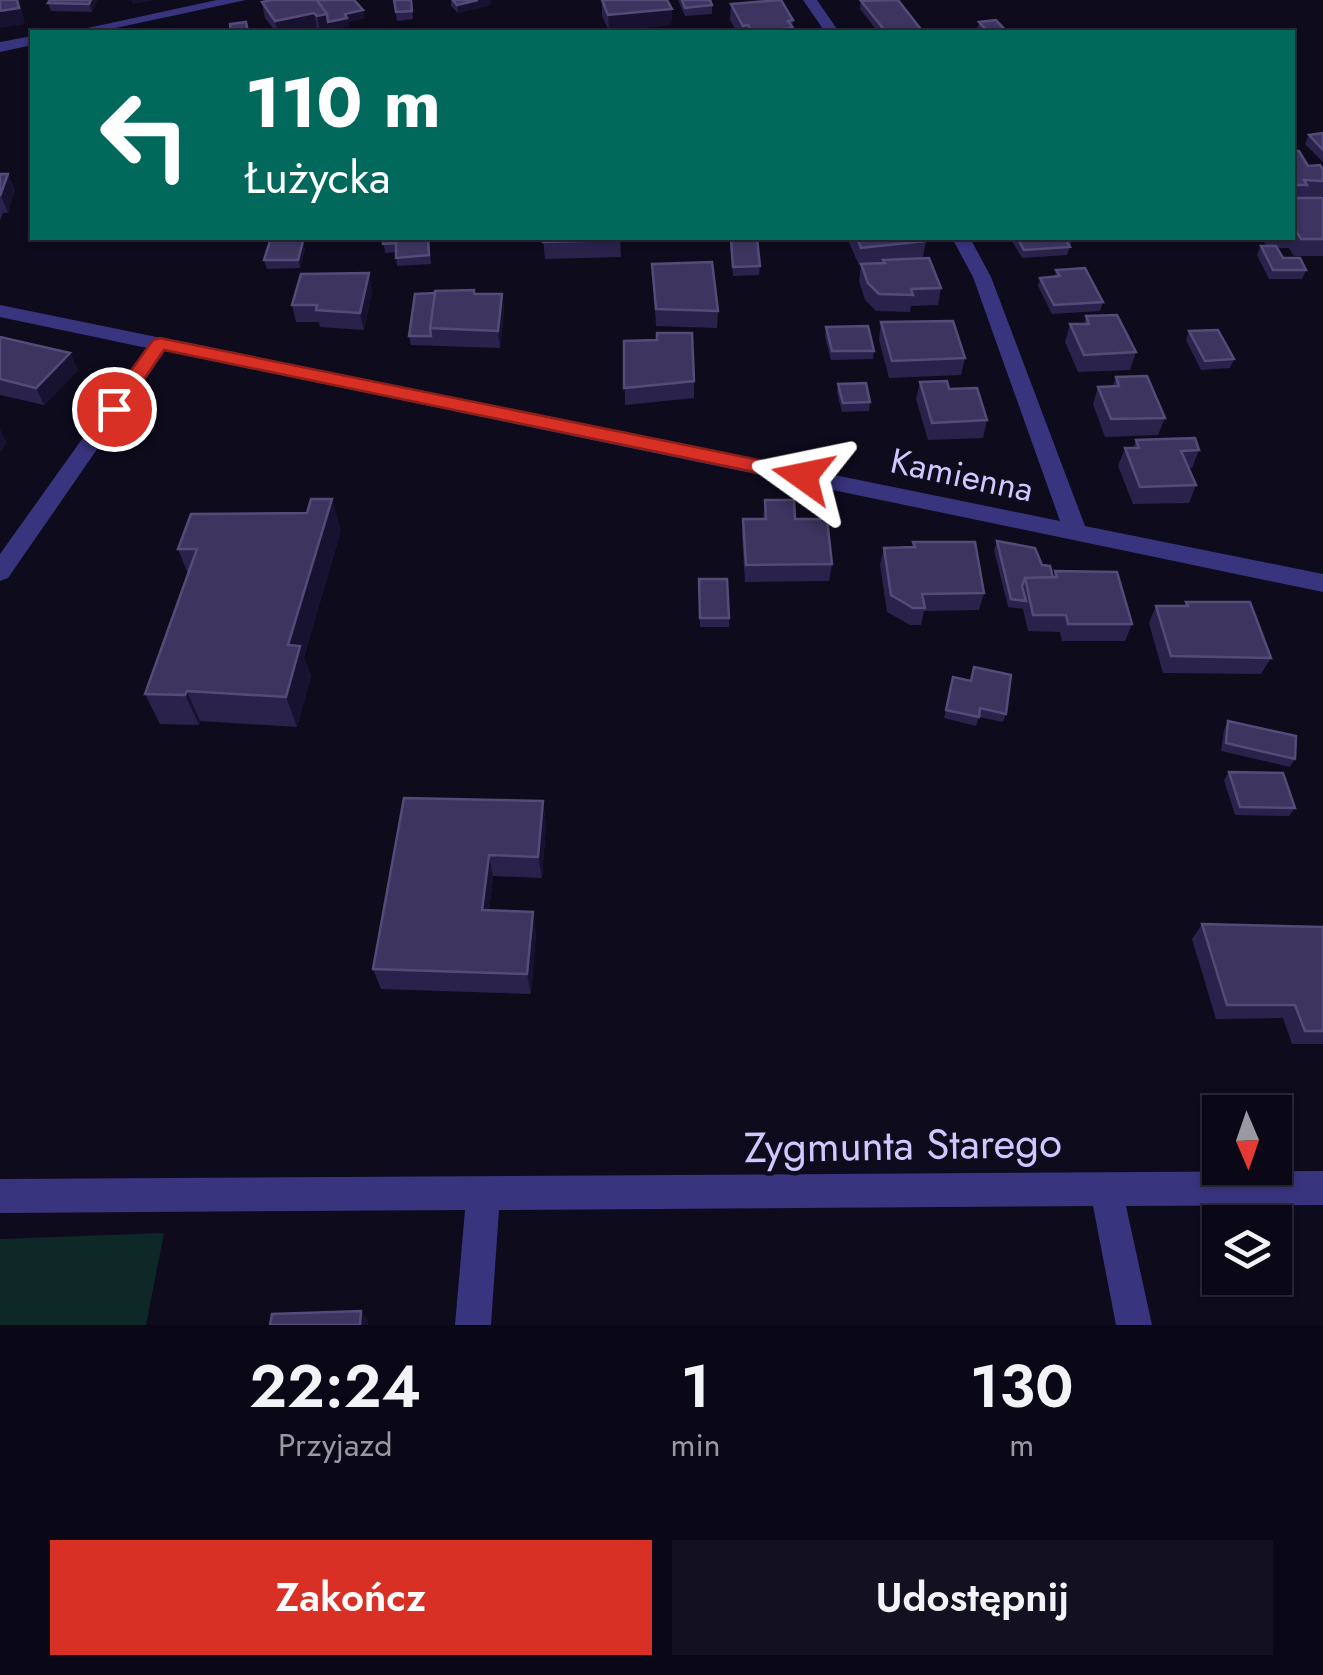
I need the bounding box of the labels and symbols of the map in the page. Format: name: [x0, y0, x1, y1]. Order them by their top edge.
pin: [72, 367, 157, 452]
position arrow: [751, 424, 855, 528]
street label: Kamienna: [886, 436, 1038, 514]
north arrow: [1202, 1095, 1292, 1185]
street label: Zygmunta Starego: [744, 1112, 1062, 1178]

